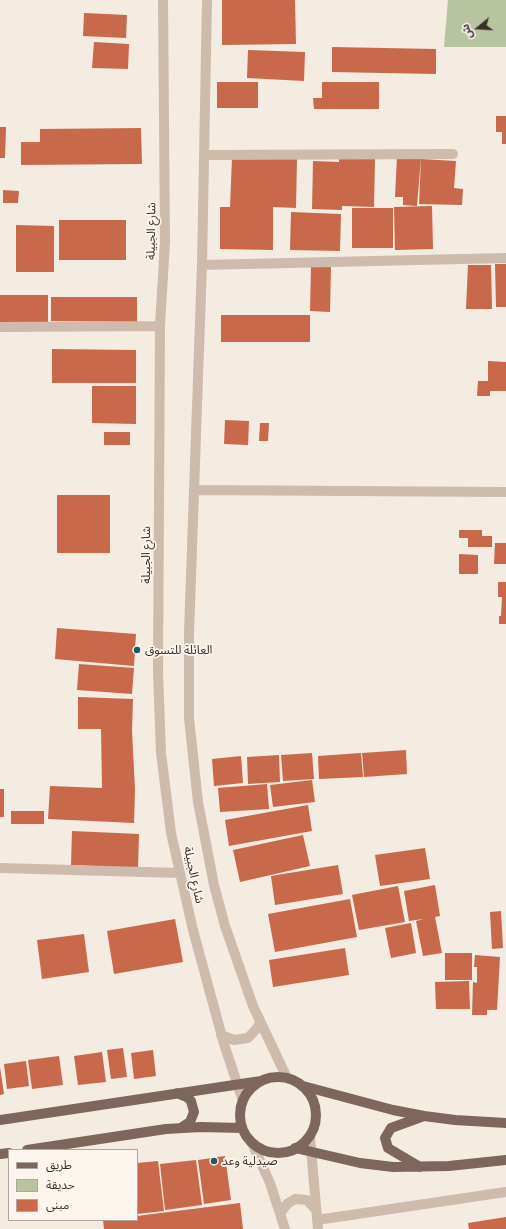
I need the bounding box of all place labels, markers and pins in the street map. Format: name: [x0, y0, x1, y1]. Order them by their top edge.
place label: العائلة للتسوق: [145, 643, 212, 657]
marker: العائلة للتسوق: [132, 645, 142, 655]
place label: صيدلية وعد: [222, 1154, 278, 1168]
marker: صيدلية وعد: [209, 1156, 219, 1166]

